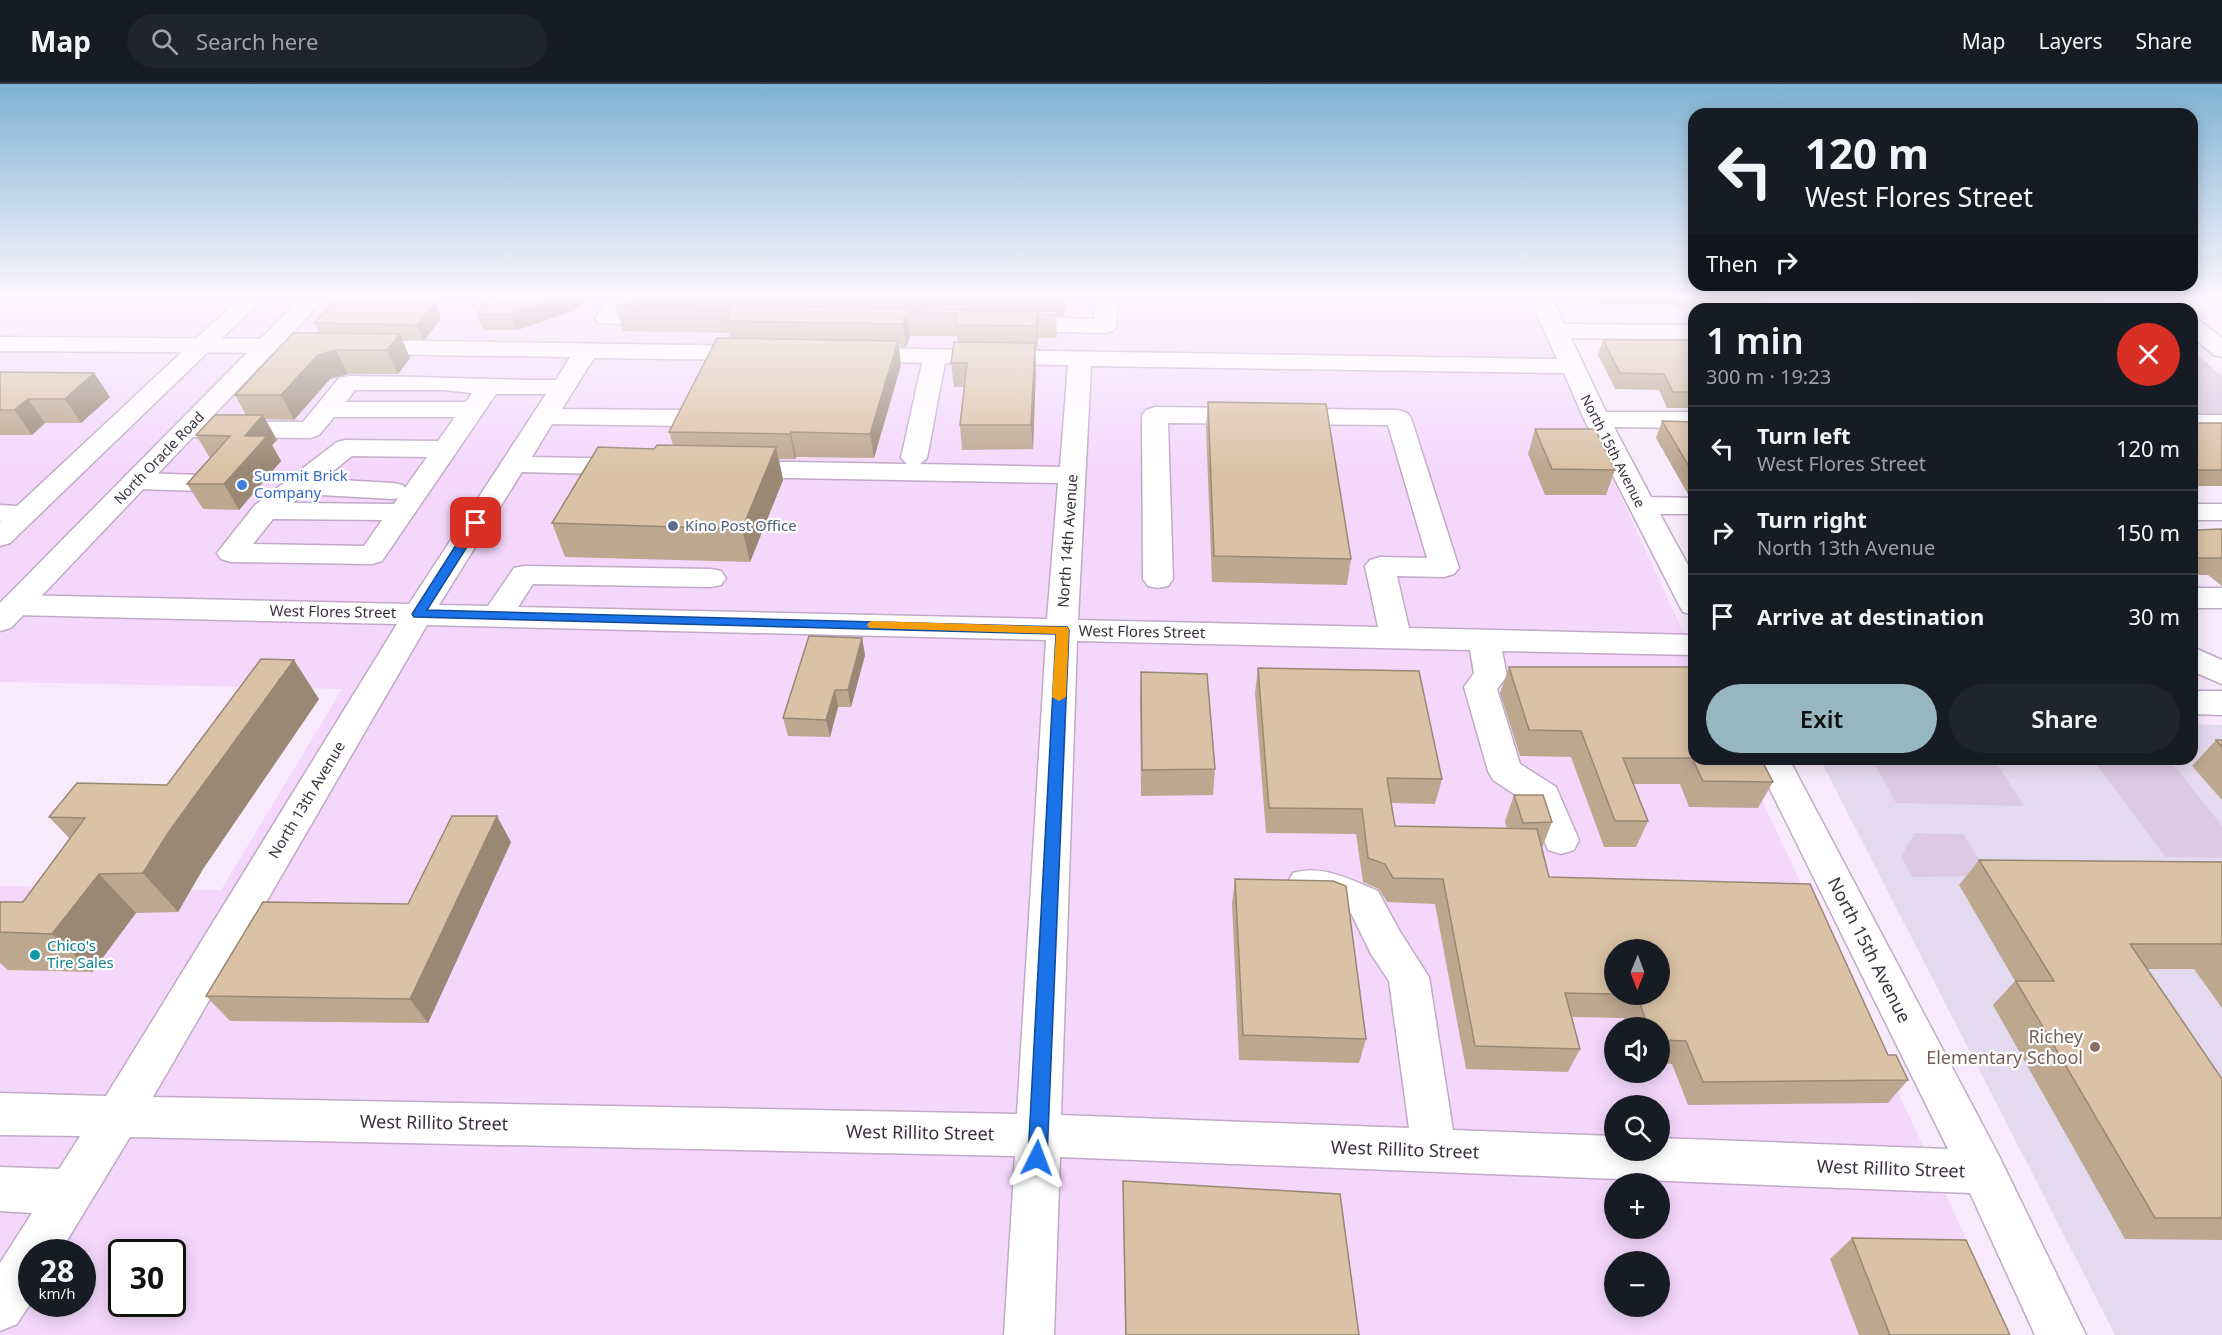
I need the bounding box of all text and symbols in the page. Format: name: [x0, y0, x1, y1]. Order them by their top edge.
search box: [127, 14, 547, 68]
text: Map: [30, 22, 91, 60]
icon: search: [148, 25, 181, 58]
text: Search here: [196, 26, 318, 56]
text: Map: [1962, 27, 2006, 55]
text: Layers: [2039, 27, 2103, 55]
text: Share: [2136, 27, 2192, 55]
text: 120 m: [1805, 124, 1929, 181]
icon: left: [1706, 132, 1784, 210]
text: West Flores Street: [1805, 178, 2033, 215]
icon: right: [1770, 246, 1803, 279]
text: Then: [1706, 248, 1758, 278]
text: 1 min: [1706, 316, 1804, 365]
button: close: [2117, 323, 2180, 386]
text: 300 m · 19:23: [1706, 363, 1831, 390]
street label: North 15th Avenue: [1577, 391, 1650, 511]
street label: North Oracle Road: [109, 407, 208, 508]
text: Turn left: [1757, 420, 1851, 450]
icon: left: [1706, 432, 1739, 465]
text: 120 m: [2116, 433, 2180, 463]
text: West Flores Street: [1757, 450, 1926, 477]
place label: Summit Brick Company: [254, 465, 348, 502]
street label: North 14th Avenue: [1052, 474, 1082, 608]
marker: Summit Brick Company: [235, 478, 249, 492]
pin: [450, 497, 501, 548]
text: Turn right: [1757, 504, 1867, 534]
icon: arrive: [459, 506, 492, 539]
place label: Kino Post Office: [685, 515, 797, 535]
icon: right: [1706, 516, 1739, 549]
text: 150 m: [2116, 517, 2180, 547]
marker: Kino Post Office: [666, 519, 680, 533]
text: North 13th Avenue: [1757, 534, 1935, 561]
street label: West Flores Street: [270, 600, 397, 622]
icon: arrive: [1706, 600, 1739, 633]
text: Arrive at destination: [1757, 601, 1984, 631]
text: 30 m: [2129, 601, 2180, 631]
street label: West Flores Street: [1079, 620, 1206, 642]
button: Exit: [1706, 684, 1937, 753]
button: Share: [1949, 684, 2180, 753]
street label: North 13th Avenue: [263, 737, 349, 862]
street label: North 15th Avenue: [1823, 873, 1917, 1026]
place label: Chico's Tire Sales: [47, 935, 114, 972]
north arrow: [1604, 939, 1670, 1005]
map controls: [1604, 939, 1670, 1317]
marker: Chico's Tire Sales: [28, 948, 42, 962]
button: sound: [1604, 1017, 1670, 1083]
place label: Richey Elementary School: [1926, 1024, 2084, 1069]
marker: Richey Elementary School: [2088, 1040, 2102, 1054]
button: search: [1604, 1095, 1670, 1161]
street label: West Rillito Street: [360, 1109, 509, 1135]
street label: West Rillito Street: [846, 1119, 995, 1145]
position arrow: [1005, 1126, 1069, 1190]
street label: West Rillito Street: [1330, 1134, 1480, 1164]
street label: West Rillito Street: [1816, 1153, 1966, 1183]
button: +: [1604, 1173, 1670, 1239]
speed limit sign: 30: [108, 1239, 186, 1317]
text: 28: [40, 1250, 74, 1291]
button: −: [1604, 1251, 1670, 1317]
text: km/h: [39, 1283, 75, 1303]

